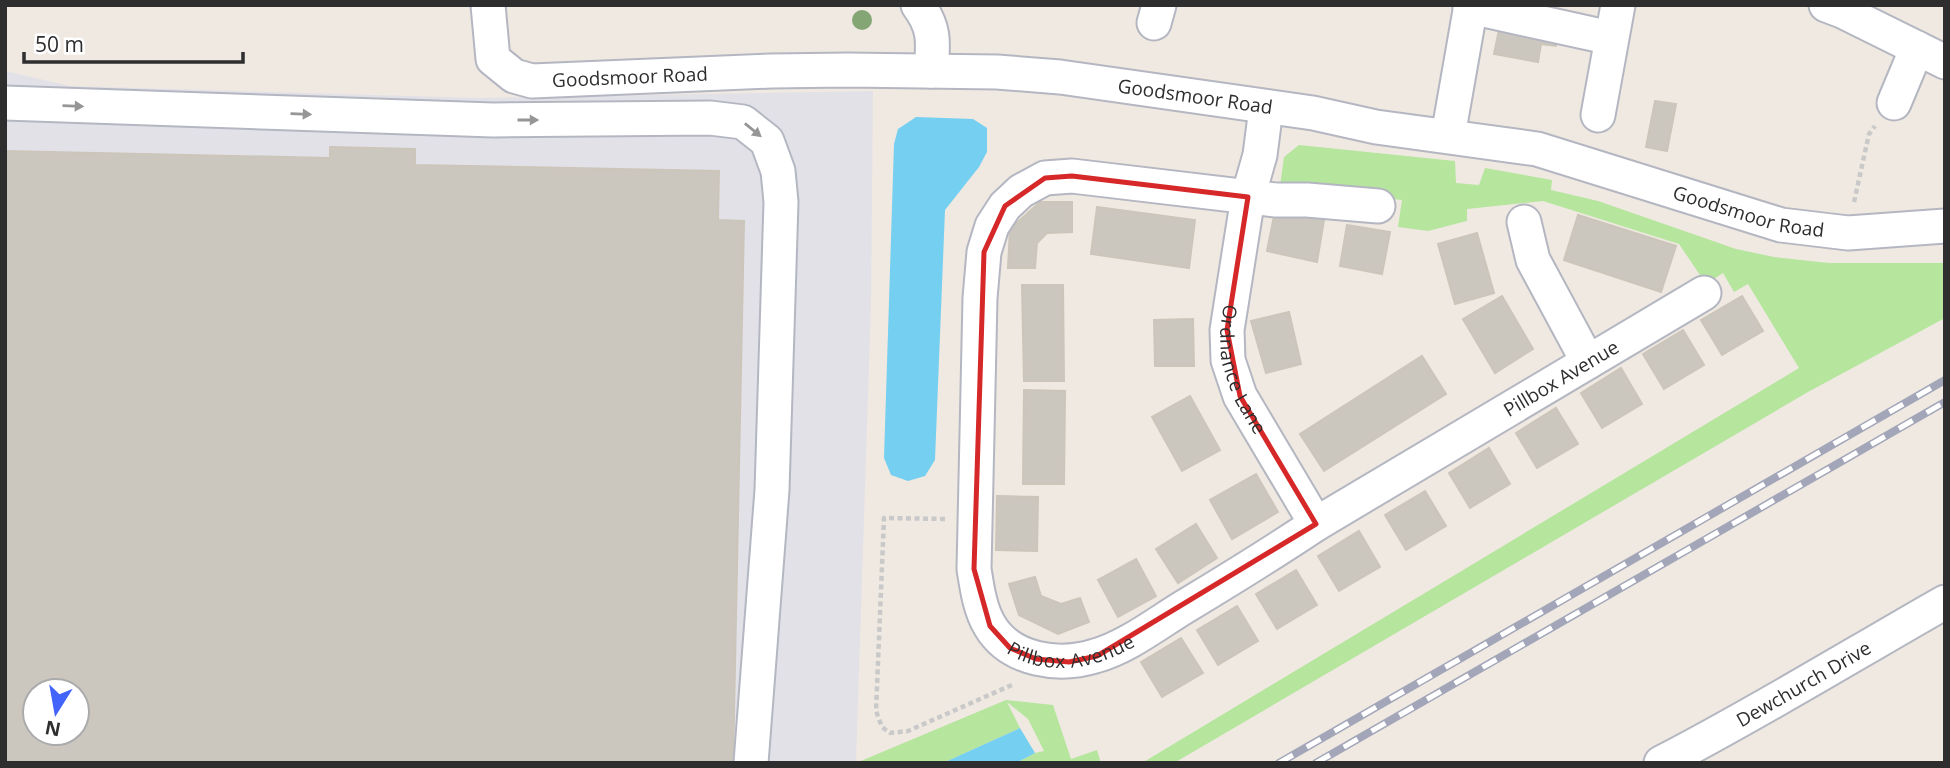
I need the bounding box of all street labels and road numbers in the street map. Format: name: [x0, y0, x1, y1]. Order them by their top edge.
street label: Goodsmoor Road: [552, 61, 708, 93]
street label: Goodsmoor Road: [1116, 72, 1274, 120]
street label: Goodsmoor Road: [1670, 179, 1826, 243]
street label: Ordnance Lane: [1214, 303, 1273, 439]
street label: Pillbox Avenue: [1498, 334, 1623, 423]
street label: Pillbox Avenue: [1003, 628, 1139, 674]
street label: Dewchurch Drive: [1731, 635, 1876, 733]

